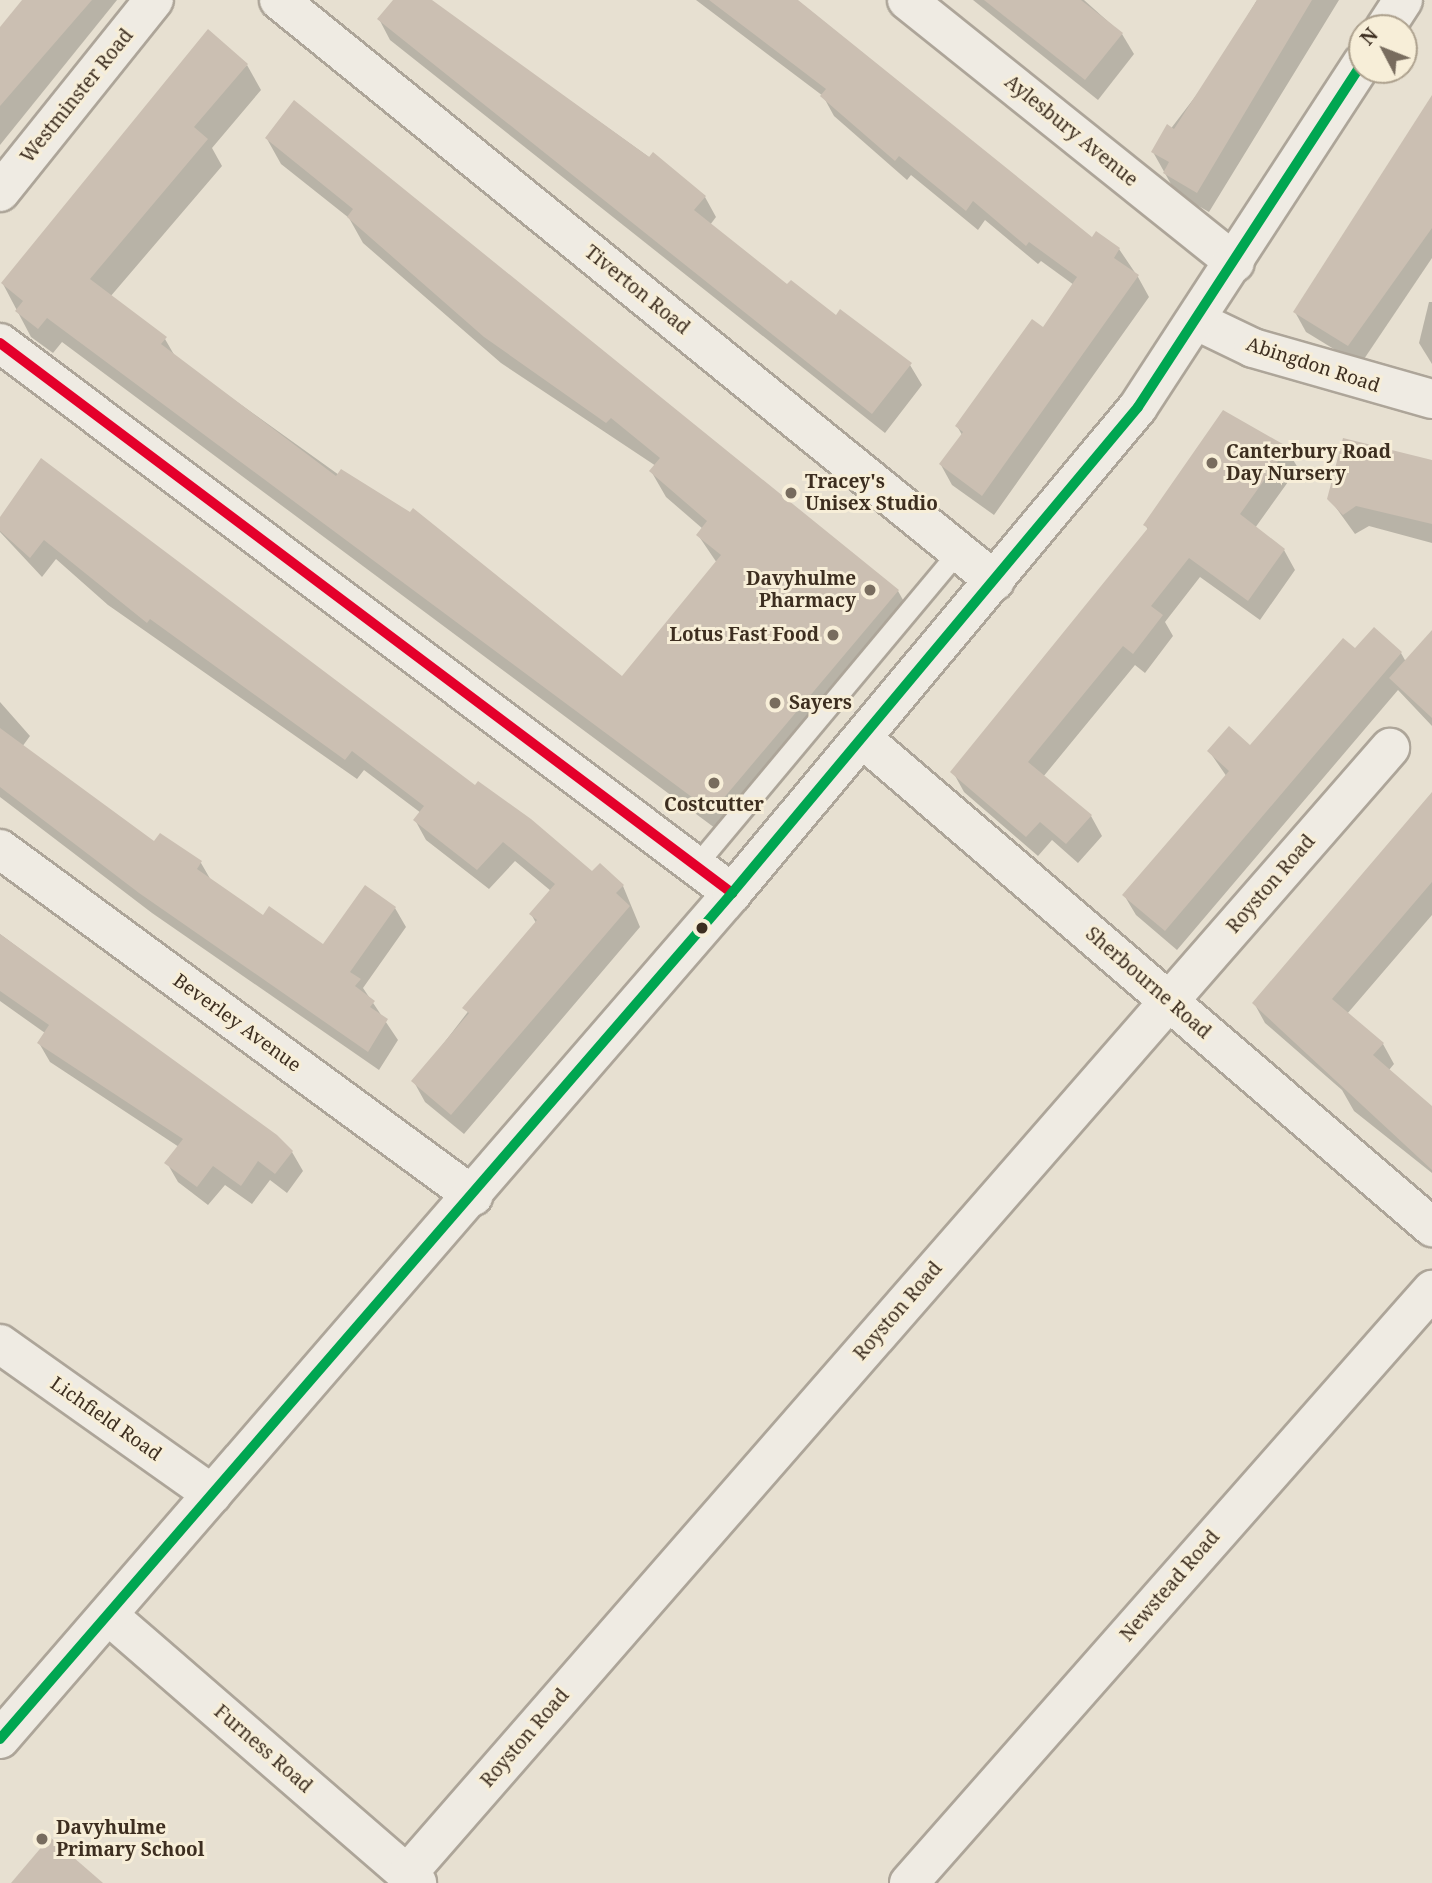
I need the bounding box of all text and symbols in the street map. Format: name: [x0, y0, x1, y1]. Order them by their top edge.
north arrow: [1348, 14, 1418, 84]
text: N: [1354, 22, 1384, 51]
street label: Westminster Road: [16, 24, 138, 168]
street label: Aylesbury Avenue: [1000, 71, 1142, 191]
street label: Tiverton Road: [580, 241, 694, 339]
street label: Abingdon Road: [1243, 333, 1383, 397]
place label: Canterbury Road Day Nursery: [1226, 441, 1391, 485]
marker: Canterbury Road Day Nursery: [1204, 455, 1220, 471]
place label: Tracey's Unisex Studio: [805, 471, 938, 515]
marker: Tracey's Unisex Studio: [783, 485, 799, 501]
place label: Davyhulme Pharmacy: [746, 568, 856, 612]
marker: Davyhulme Pharmacy: [862, 582, 878, 598]
place label: Lotus Fast Food: [670, 624, 819, 646]
marker: Lotus Fast Food: [825, 627, 841, 643]
place label: Sayers: [789, 692, 852, 714]
marker: Sayers: [767, 695, 783, 711]
marker: Costcutter: [706, 775, 722, 791]
place label: Costcutter: [664, 794, 764, 816]
street label: Royston Road: [1222, 830, 1320, 938]
unlabelled marker: [695, 921, 709, 935]
street label: Sherbourne Road: [1081, 922, 1215, 1044]
street label: Beverley Avenue: [169, 969, 305, 1077]
street label: Royston Road: [849, 1257, 947, 1365]
street label: Lichfield Road: [46, 1372, 166, 1466]
street label: Newstead Road: [1116, 1526, 1224, 1646]
street label: Royston Road: [476, 1684, 574, 1792]
street label: Furness Road: [209, 1700, 317, 1798]
place label: Davyhulme Primary School: [56, 1817, 204, 1861]
marker: Davyhulme Primary School: [34, 1831, 50, 1847]

